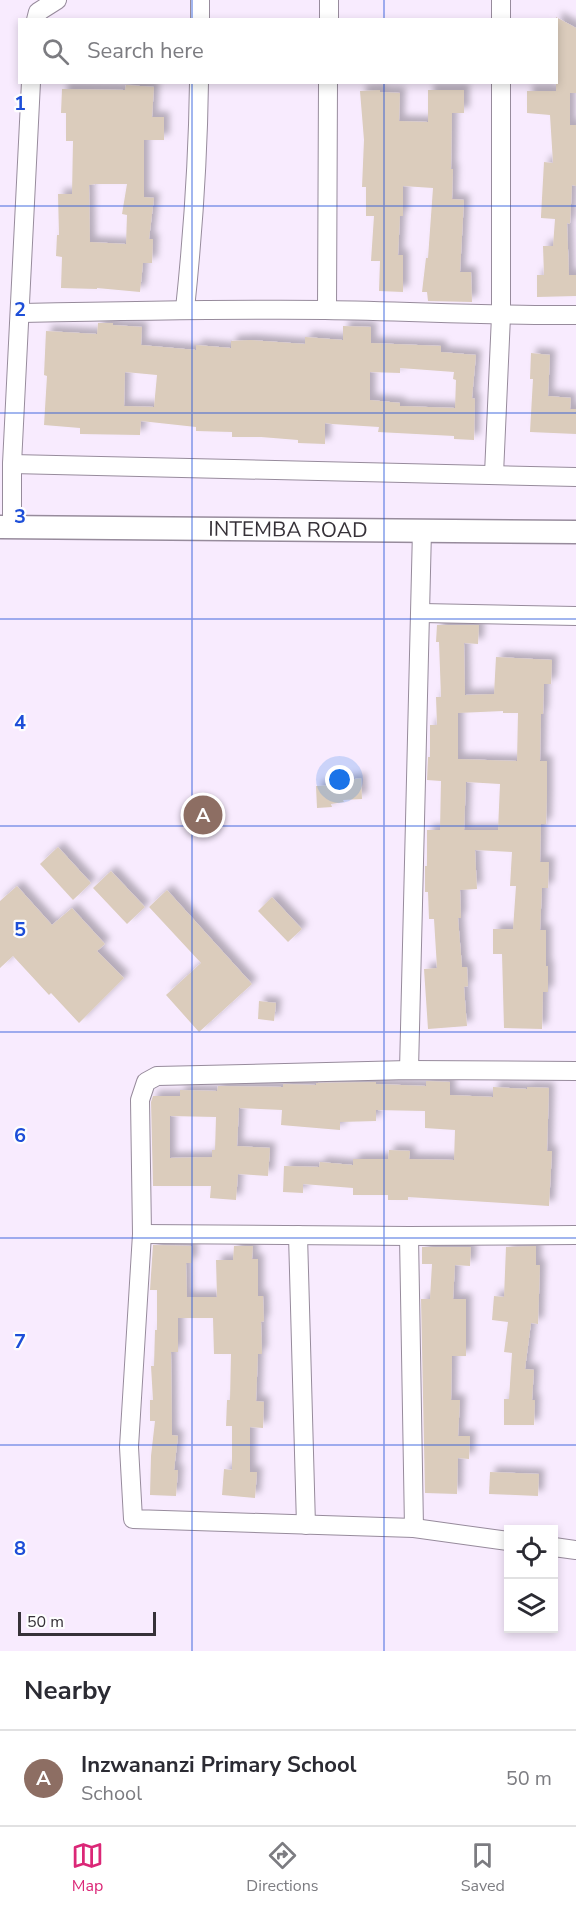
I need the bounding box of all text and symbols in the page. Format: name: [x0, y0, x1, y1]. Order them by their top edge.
search box: [18, 18, 558, 84]
icon: search: [39, 35, 72, 68]
text: Search here: [87, 36, 204, 66]
text: 1: [14, 90, 26, 117]
text: 2: [14, 296, 26, 323]
text: 3: [14, 503, 26, 530]
street label: INTEMBA ROAD: [208, 515, 368, 544]
text: 4: [14, 709, 26, 736]
your location: [325, 765, 354, 794]
pin: A: [184, 792, 222, 838]
text: 5: [14, 916, 26, 943]
text: 6: [14, 1122, 26, 1149]
text: 7: [14, 1328, 26, 1355]
map controls: [504, 1525, 558, 1633]
button: locate: [504, 1525, 558, 1579]
text: 8: [14, 1535, 26, 1562]
button: layers: [504, 1579, 558, 1633]
scale bar: [18, 1609, 156, 1636]
text: 50 m: [27, 1611, 64, 1633]
text: Nearby: [24, 1673, 111, 1708]
text: Inzwananzi Primary School: [81, 1750, 357, 1780]
text: A: [36, 1765, 51, 1792]
text: 50 m: [506, 1765, 552, 1792]
text: School: [81, 1780, 142, 1807]
tab: Map: [71, 1839, 104, 1897]
tab: Directions: [246, 1839, 318, 1897]
tab: Saved: [461, 1839, 505, 1897]

